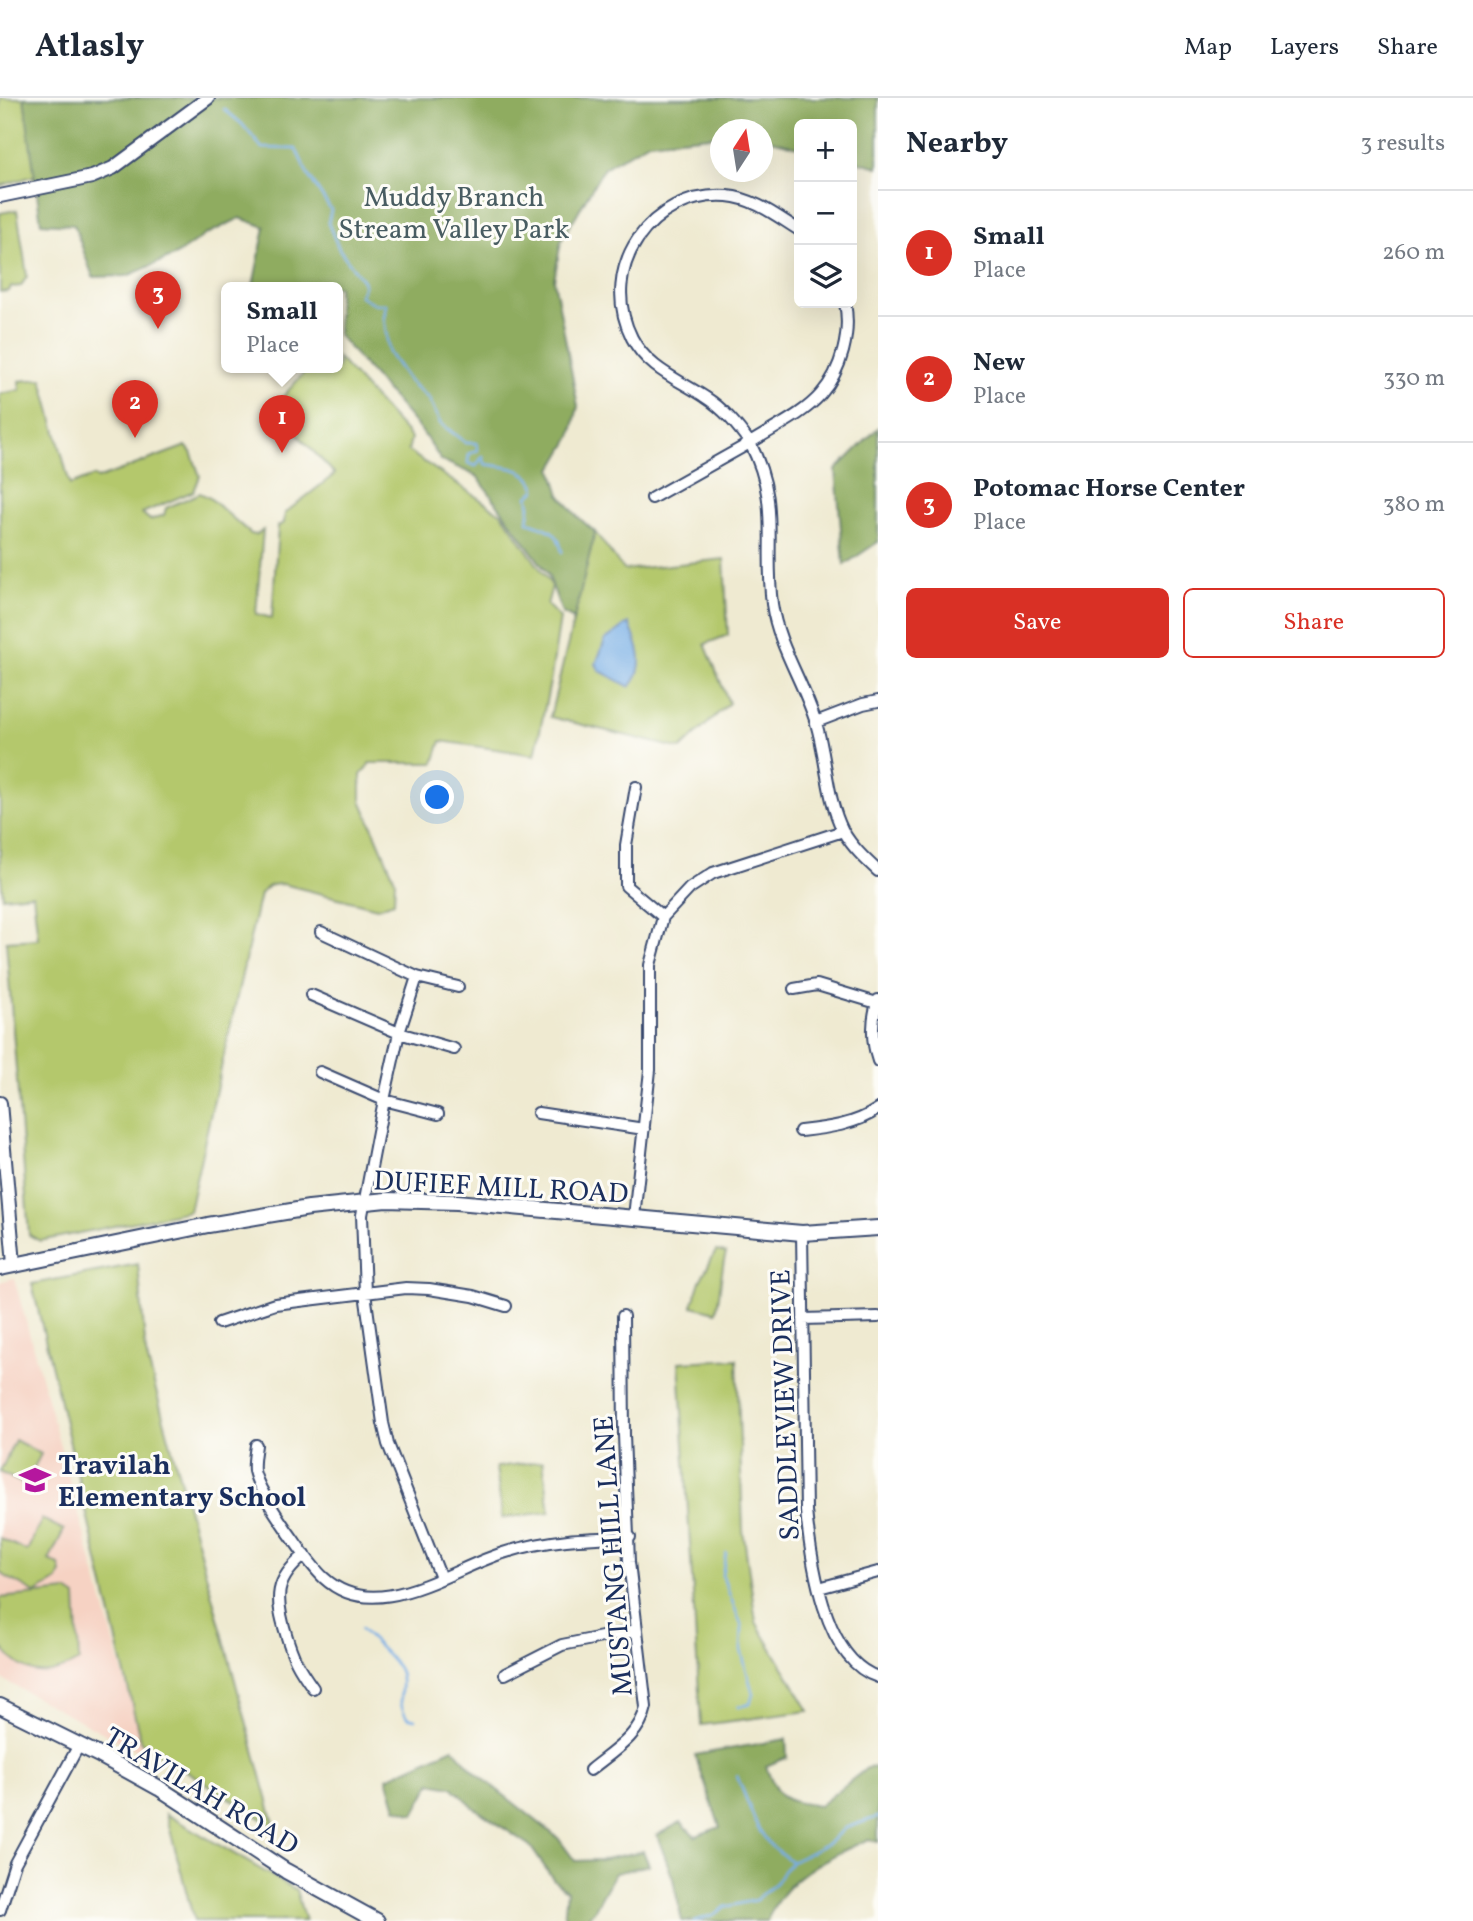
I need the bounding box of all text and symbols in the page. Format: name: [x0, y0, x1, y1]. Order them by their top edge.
text: Atlasly: [35, 25, 144, 71]
text: Map: [1184, 31, 1232, 65]
text: Layers: [1270, 31, 1339, 65]
text: Share: [1377, 31, 1438, 65]
north arrow: [710, 119, 773, 182]
map controls: [794, 119, 857, 308]
button: +: [794, 119, 857, 182]
text: Nearby: [906, 123, 1008, 165]
text: 3 results: [1360, 128, 1445, 160]
park label: Muddy Branch Stream Valley Park: [338, 179, 570, 250]
button: −: [794, 182, 857, 245]
text: Small: [973, 219, 1045, 255]
text: 1: [924, 237, 934, 269]
text: 260 m: [1382, 237, 1445, 269]
button: layers: [794, 245, 857, 308]
text: Place: [973, 255, 1026, 287]
pin: 3: [135, 271, 181, 329]
popup: [221, 282, 343, 373]
text: Small: [246, 294, 318, 330]
text: Place: [246, 330, 299, 362]
text: New: [973, 345, 1025, 381]
text: 2: [923, 363, 935, 395]
text: 330 m: [1383, 363, 1445, 395]
pin: 2: [112, 380, 158, 438]
text: Place: [973, 381, 1026, 413]
pin: 1: [259, 395, 305, 453]
text: Potomac Horse Center: [973, 471, 1245, 507]
text: 3: [923, 489, 935, 521]
text: 380 m: [1383, 489, 1445, 521]
text: Place: [973, 507, 1026, 539]
button: Save: [906, 588, 1169, 658]
button: Share: [1183, 588, 1445, 658]
your location: [420, 780, 454, 814]
street label: DUFIEF MILL ROAD: [372, 1162, 629, 1215]
street label: SADDLEVIEW DRIVE: [762, 1269, 811, 1541]
street label: MUSTANG HILL LANE: [585, 1414, 644, 1697]
place label: Travilah Elementary School: [58, 1447, 306, 1518]
school or university icon: Travilah Elementary School: [18, 1463, 52, 1497]
street label: TRAVILAH ROAD: [96, 1719, 305, 1866]

